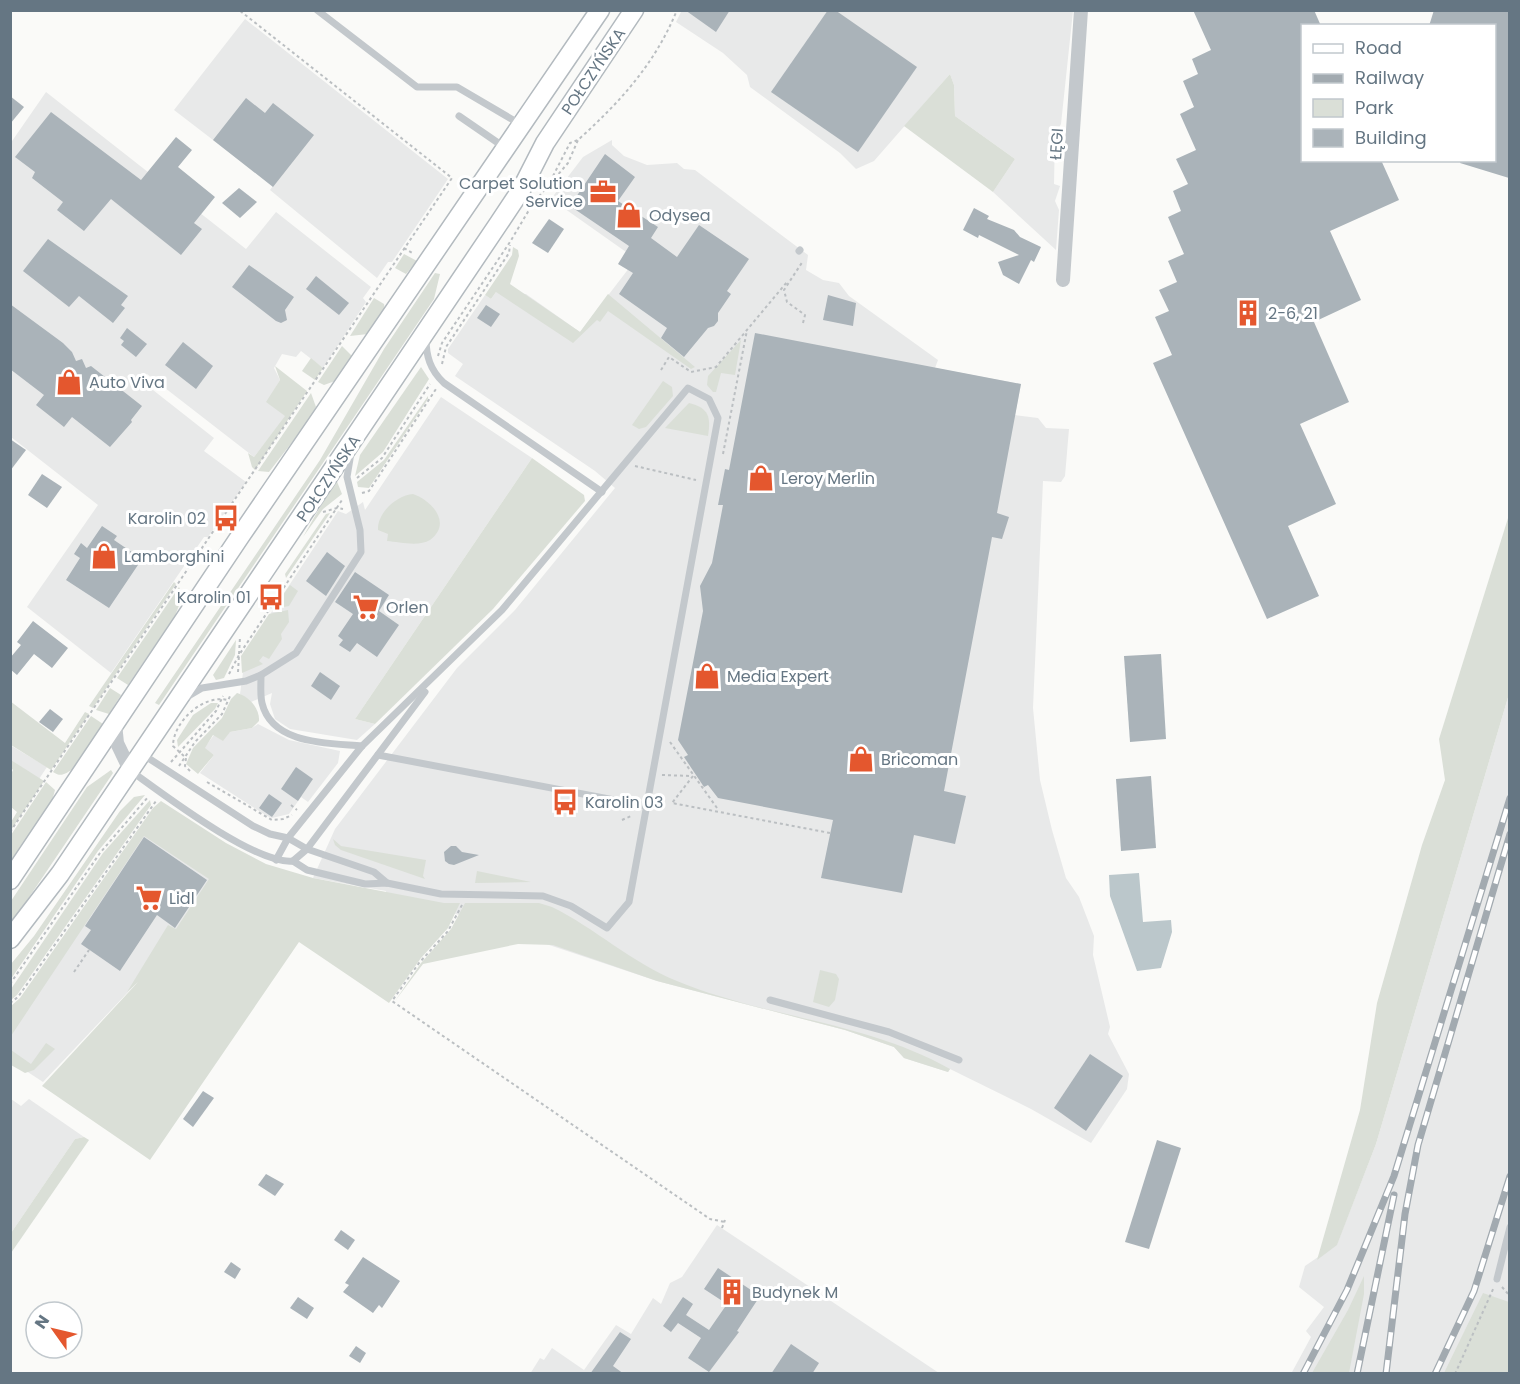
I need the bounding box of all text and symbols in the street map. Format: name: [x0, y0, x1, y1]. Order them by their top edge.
street label: POŁCZYŃSKA: [556, 23, 631, 119]
legend: [1301, 24, 1496, 162]
text: Road: [1355, 35, 1402, 60]
text: Railway: [1355, 65, 1424, 90]
text: Park: [1355, 95, 1394, 120]
text: Building: [1355, 125, 1427, 150]
street label: ŁĘGI: [1044, 127, 1069, 161]
place label: Carpet Solution Service: [459, 172, 583, 213]
office icon: Carpet Solution Service: [588, 177, 618, 207]
shop icon: Odysea: [614, 200, 644, 230]
place label: Odysea: [649, 204, 711, 227]
building icon: 2-6, 21: [1233, 298, 1263, 328]
place label: 2-6, 21: [1268, 302, 1318, 325]
shop icon: Auto Viva: [54, 367, 84, 397]
place label: Auto Viva: [89, 371, 165, 394]
street label: POŁCZYŃSKA: [291, 430, 366, 526]
shop icon: Leroy Merlin: [746, 463, 776, 493]
place label: Leroy Merlin: [781, 467, 875, 490]
bus stop icon: Karolin 02: [211, 503, 241, 533]
place label: Karolin 02: [128, 507, 206, 530]
shop icon: Lamborghini: [89, 541, 119, 571]
place label: Lamborghini: [124, 545, 224, 568]
bus stop icon: Karolin 01: [256, 582, 286, 612]
place label: Karolin 01: [177, 586, 251, 609]
supermarket icon: Orlen: [351, 592, 381, 622]
place label: Orlen: [386, 596, 429, 619]
shop icon: Media Expert: [692, 661, 722, 691]
place label: Media Expert: [727, 665, 829, 688]
shop icon: Bricoman: [846, 744, 876, 774]
place label: Bricoman: [881, 748, 958, 771]
bus stop icon: Karolin 03: [550, 787, 580, 817]
place label: Karolin 03: [585, 791, 663, 814]
supermarket icon: Lidl: [134, 883, 164, 913]
place label: Lidl: [169, 887, 195, 910]
building icon: Budynek M: [717, 1277, 747, 1307]
place label: Budynek M: [752, 1281, 838, 1304]
north arrow: [24, 1300, 84, 1360]
text: N: [29, 1310, 55, 1333]

